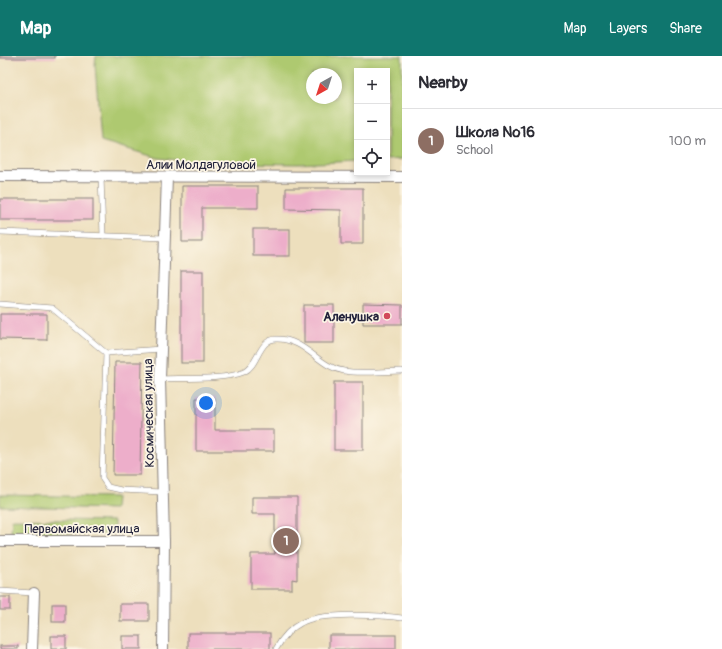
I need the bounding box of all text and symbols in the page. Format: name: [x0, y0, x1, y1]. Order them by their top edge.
text: Map: [20, 16, 51, 40]
text: Map: [564, 20, 587, 37]
text: Layers: [609, 20, 647, 37]
text: Share: [669, 20, 702, 37]
north arrow: [306, 68, 342, 104]
map controls: [354, 68, 390, 176]
button: +: [354, 68, 390, 104]
text: Nearby: [418, 72, 467, 93]
button: −: [354, 104, 390, 140]
text: Школа №16: [456, 123, 535, 142]
text: 1: [428, 133, 434, 149]
text: 100 m: [669, 133, 706, 149]
button: locate: [354, 140, 390, 176]
text: School: [456, 142, 493, 158]
street label: Алии Молдагуловой: [146, 157, 256, 173]
place label: Аленушка: [323, 309, 379, 325]
marker: Аленушка: [382, 311, 392, 321]
street label: Космическая улица: [140, 358, 158, 468]
your location: [196, 393, 216, 413]
street label: Первомайская улица: [24, 521, 140, 537]
pin: 1: [273, 526, 299, 556]

